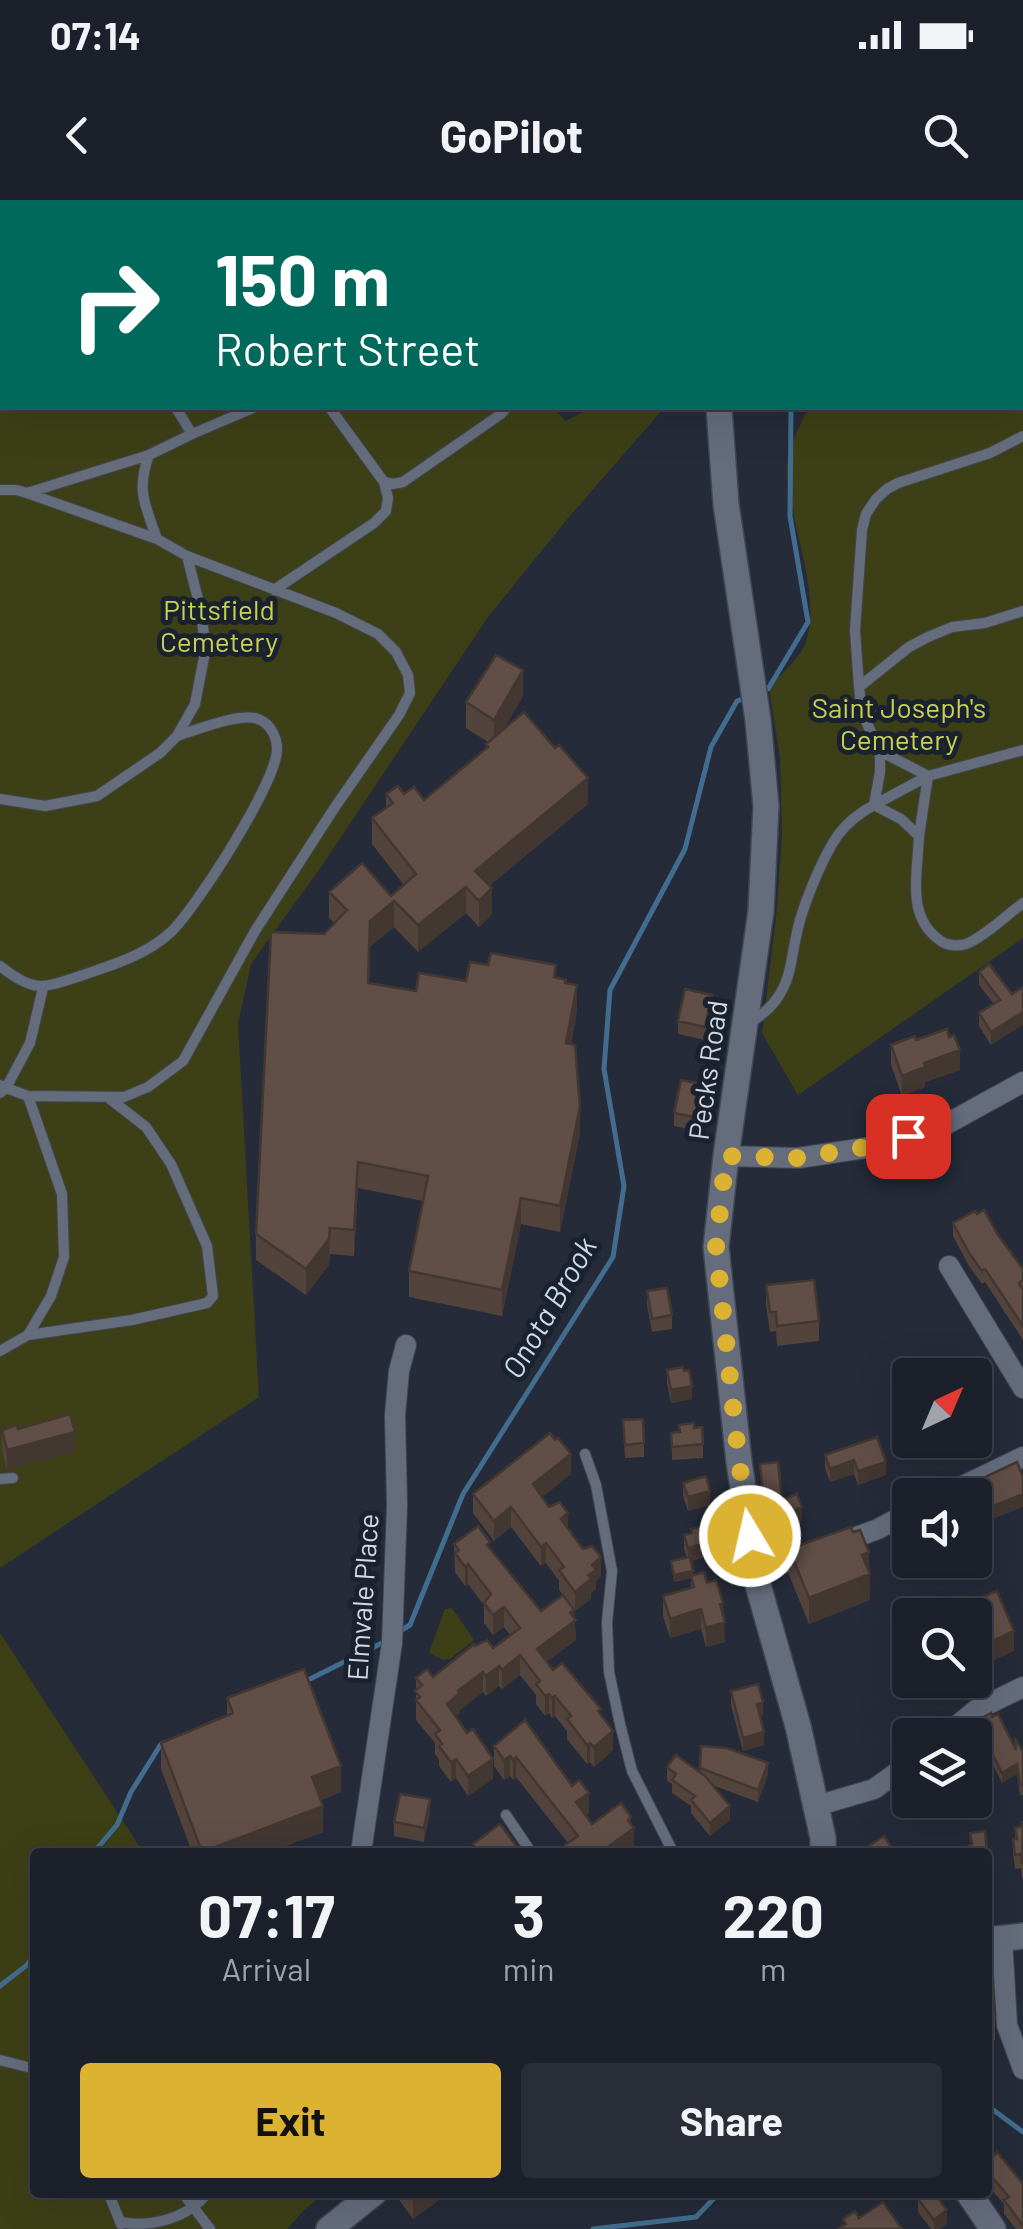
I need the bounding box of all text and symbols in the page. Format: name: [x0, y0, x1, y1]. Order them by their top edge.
text: 07:14: [50, 12, 141, 58]
icon: back: [50, 108, 105, 163]
text: GoPilot: [440, 108, 583, 162]
icon: search: [918, 108, 973, 163]
text: 150 m: [215, 236, 390, 320]
icon: right: [50, 240, 180, 370]
text: Robert Street: [215, 321, 480, 375]
park label: Pittsfield Cemetery: [160, 592, 278, 658]
park label: Saint Joseph's Cemetery: [812, 690, 986, 756]
street label: Pecks Road: [680, 998, 734, 1142]
pin: [866, 1094, 951, 1179]
icon: arrive: [881, 1109, 936, 1164]
water label: Onota Brook: [494, 1230, 603, 1384]
north arrow: [892, 1358, 992, 1458]
map controls: [892, 1358, 992, 1818]
button: sound: [892, 1478, 992, 1578]
position arrow: [698, 1484, 802, 1588]
street label: Elmvale Place: [339, 1512, 385, 1682]
button: search: [892, 1598, 992, 1698]
button: layers: [892, 1718, 992, 1818]
text: 07:17: [198, 1878, 335, 1950]
text: 3: [512, 1878, 545, 1950]
text: 220: [723, 1878, 824, 1950]
text: Arrival: [222, 1949, 311, 1987]
text: min: [503, 1949, 555, 1987]
text: m: [760, 1949, 787, 1987]
button: Exit: [80, 2063, 501, 2178]
button: Share: [521, 2063, 942, 2178]

